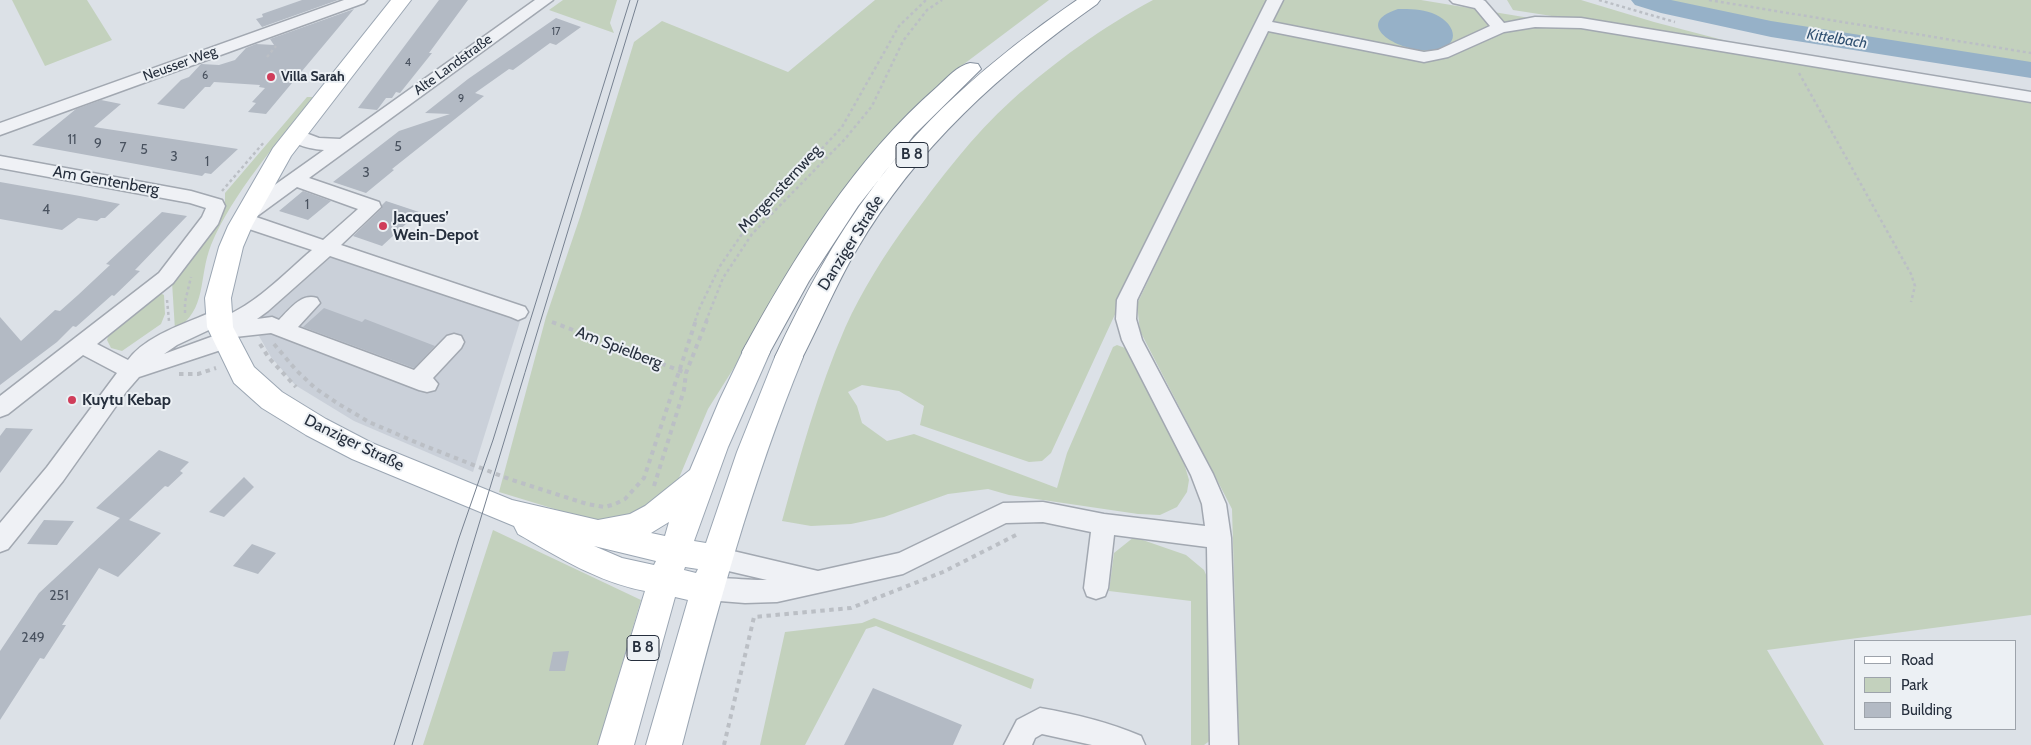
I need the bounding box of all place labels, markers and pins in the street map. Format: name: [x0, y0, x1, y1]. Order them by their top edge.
place label: Villa Sarah: [281, 69, 345, 85]
marker: Villa Sarah: [265, 71, 277, 83]
place label: Jacques’ Wein-Depot: [393, 207, 479, 245]
marker: Jacques’ Wein-Depot: [377, 220, 389, 232]
place label: Kuytu Kebap: [82, 390, 171, 410]
marker: Kuytu Kebap: [66, 394, 78, 406]

